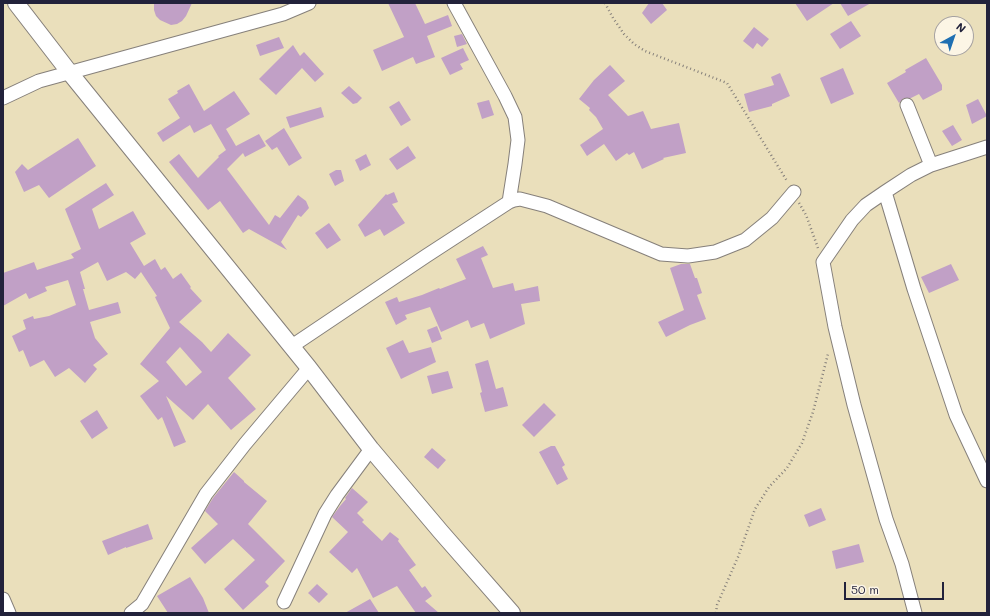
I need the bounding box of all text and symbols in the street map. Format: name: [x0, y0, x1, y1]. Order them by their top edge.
north arrow: [934, 16, 974, 56]
text: N: [953, 19, 969, 36]
scale bar: [846, 574, 946, 600]
text: 50 m: [851, 581, 879, 597]

